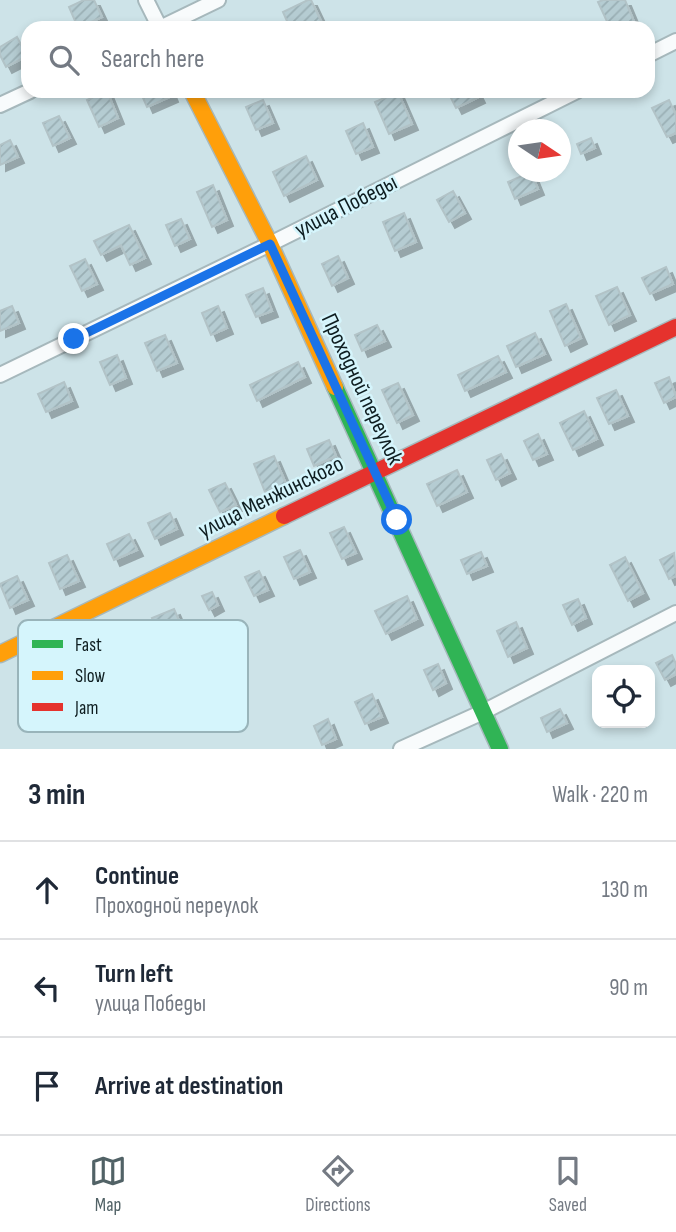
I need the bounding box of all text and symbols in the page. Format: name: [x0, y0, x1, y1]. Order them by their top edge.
search box: [21, 21, 655, 98]
icon: search: [45, 41, 83, 79]
text: Search here: [101, 44, 204, 75]
north arrow: [508, 119, 571, 182]
street label: улица Победы: [290, 168, 402, 244]
street label: Проходной переулок: [315, 309, 409, 469]
route end: [58, 323, 89, 354]
street label: улица Менжинского: [194, 450, 348, 544]
route start: [381, 504, 412, 535]
legend: [18, 620, 248, 732]
text: Fast: [75, 634, 102, 657]
text: Slow: [75, 665, 105, 688]
map controls: [592, 665, 655, 728]
button: locate: [592, 665, 655, 728]
text: Jam: [74, 697, 98, 720]
text: 3 min: [28, 777, 85, 813]
text: Walk · 220 m: [552, 781, 648, 809]
text: Continue: [95, 861, 179, 892]
icon: ahead: [28, 871, 66, 909]
text: 130 m: [602, 876, 648, 904]
text: Проходной переулок: [95, 892, 258, 920]
text: Turn left: [95, 959, 173, 990]
icon: left: [28, 969, 66, 1007]
text: 90 m: [609, 974, 648, 1002]
text: улица Победы: [95, 990, 206, 1018]
icon: arrive: [28, 1067, 66, 1105]
text: Arrive at destination: [95, 1071, 283, 1102]
tab: Map: [89, 1152, 127, 1217]
tab: Directions: [305, 1152, 371, 1217]
tab: Saved: [549, 1152, 587, 1217]

